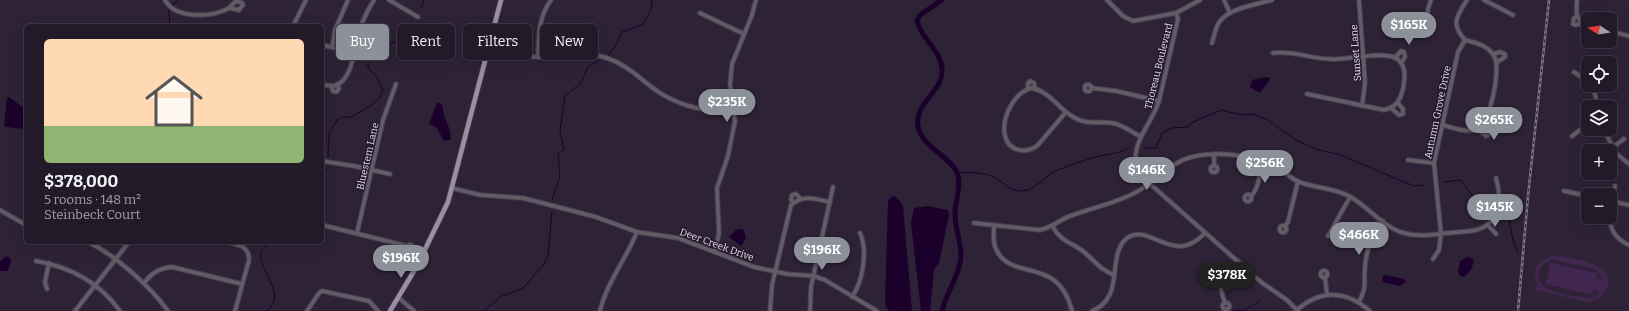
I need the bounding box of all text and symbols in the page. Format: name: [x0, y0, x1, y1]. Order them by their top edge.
pin: $165K: [1381, 12, 1437, 46]
north arrow: [1581, 12, 1617, 48]
map controls: [1581, 12, 1617, 224]
text: $165K: [1390, 17, 1428, 32]
street label: Thoreau Boulevard: [1142, 22, 1175, 110]
chip: Buy: [336, 24, 389, 60]
chip: Rent: [397, 24, 455, 60]
chip: Filters: [463, 24, 532, 60]
chip: New: [540, 24, 598, 60]
street label: Sunset Lane: [1348, 24, 1364, 82]
button: locate: [1581, 56, 1617, 92]
street label: Autumn Grove Drive: [1422, 64, 1454, 160]
icon: home: [138, 65, 210, 137]
pin: $235K: [699, 89, 755, 123]
text: $235K: [707, 94, 747, 109]
button: layers: [1581, 100, 1617, 136]
pin: $265K: [1466, 107, 1522, 141]
text: $265K: [1474, 112, 1514, 127]
street label: Bluestem Lane: [354, 121, 382, 191]
button: +: [1581, 144, 1617, 180]
pin: $256K: [1237, 150, 1293, 184]
text: $256K: [1245, 155, 1285, 170]
pin: $146K: [1119, 157, 1175, 191]
text: $146K: [1128, 162, 1166, 177]
text: $378,000: [44, 171, 118, 192]
button: −: [1581, 188, 1617, 224]
text: 5 rooms · 148 m²: [44, 192, 141, 207]
pin: $145K: [1467, 194, 1523, 228]
text: $145K: [1476, 199, 1514, 214]
text: Steinbeck Court: [44, 207, 140, 222]
pin: $466K: [1331, 222, 1387, 256]
street label: Deer Creek Drive: [678, 226, 755, 264]
text: $466K: [1339, 227, 1379, 242]
pin: $196K: [794, 237, 850, 271]
text: $196K: [803, 242, 841, 257]
pin: $196K: [373, 245, 429, 279]
text: $196K: [382, 250, 420, 265]
pin: $378K: [1199, 262, 1255, 296]
text: $378K: [1207, 267, 1247, 282]

